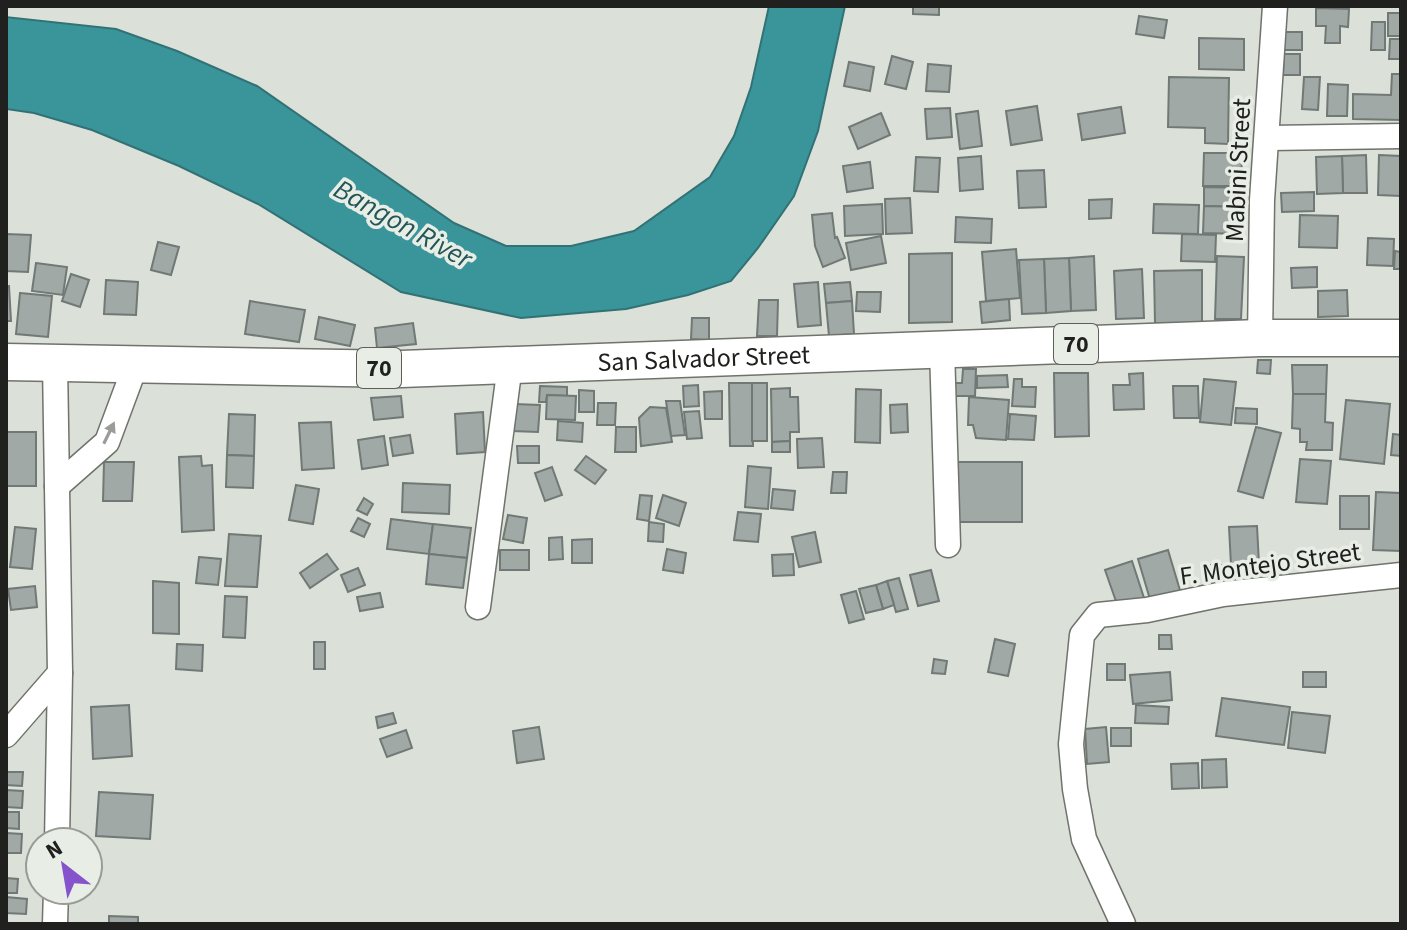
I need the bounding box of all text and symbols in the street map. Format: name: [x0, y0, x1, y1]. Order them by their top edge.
street label: Mabini Street: [1216, 97, 1260, 243]
water label: Bangon River: [326, 169, 481, 279]
road number: 70: [1054, 324, 1098, 364]
street label: San Salvador Street: [597, 336, 811, 380]
road number: 70: [357, 348, 401, 388]
one-way arrow: [102, 422, 115, 445]
street label: F. Montejo Street: [1177, 533, 1363, 595]
north arrow: [24, 826, 104, 906]
text: N: [40, 832, 69, 867]

